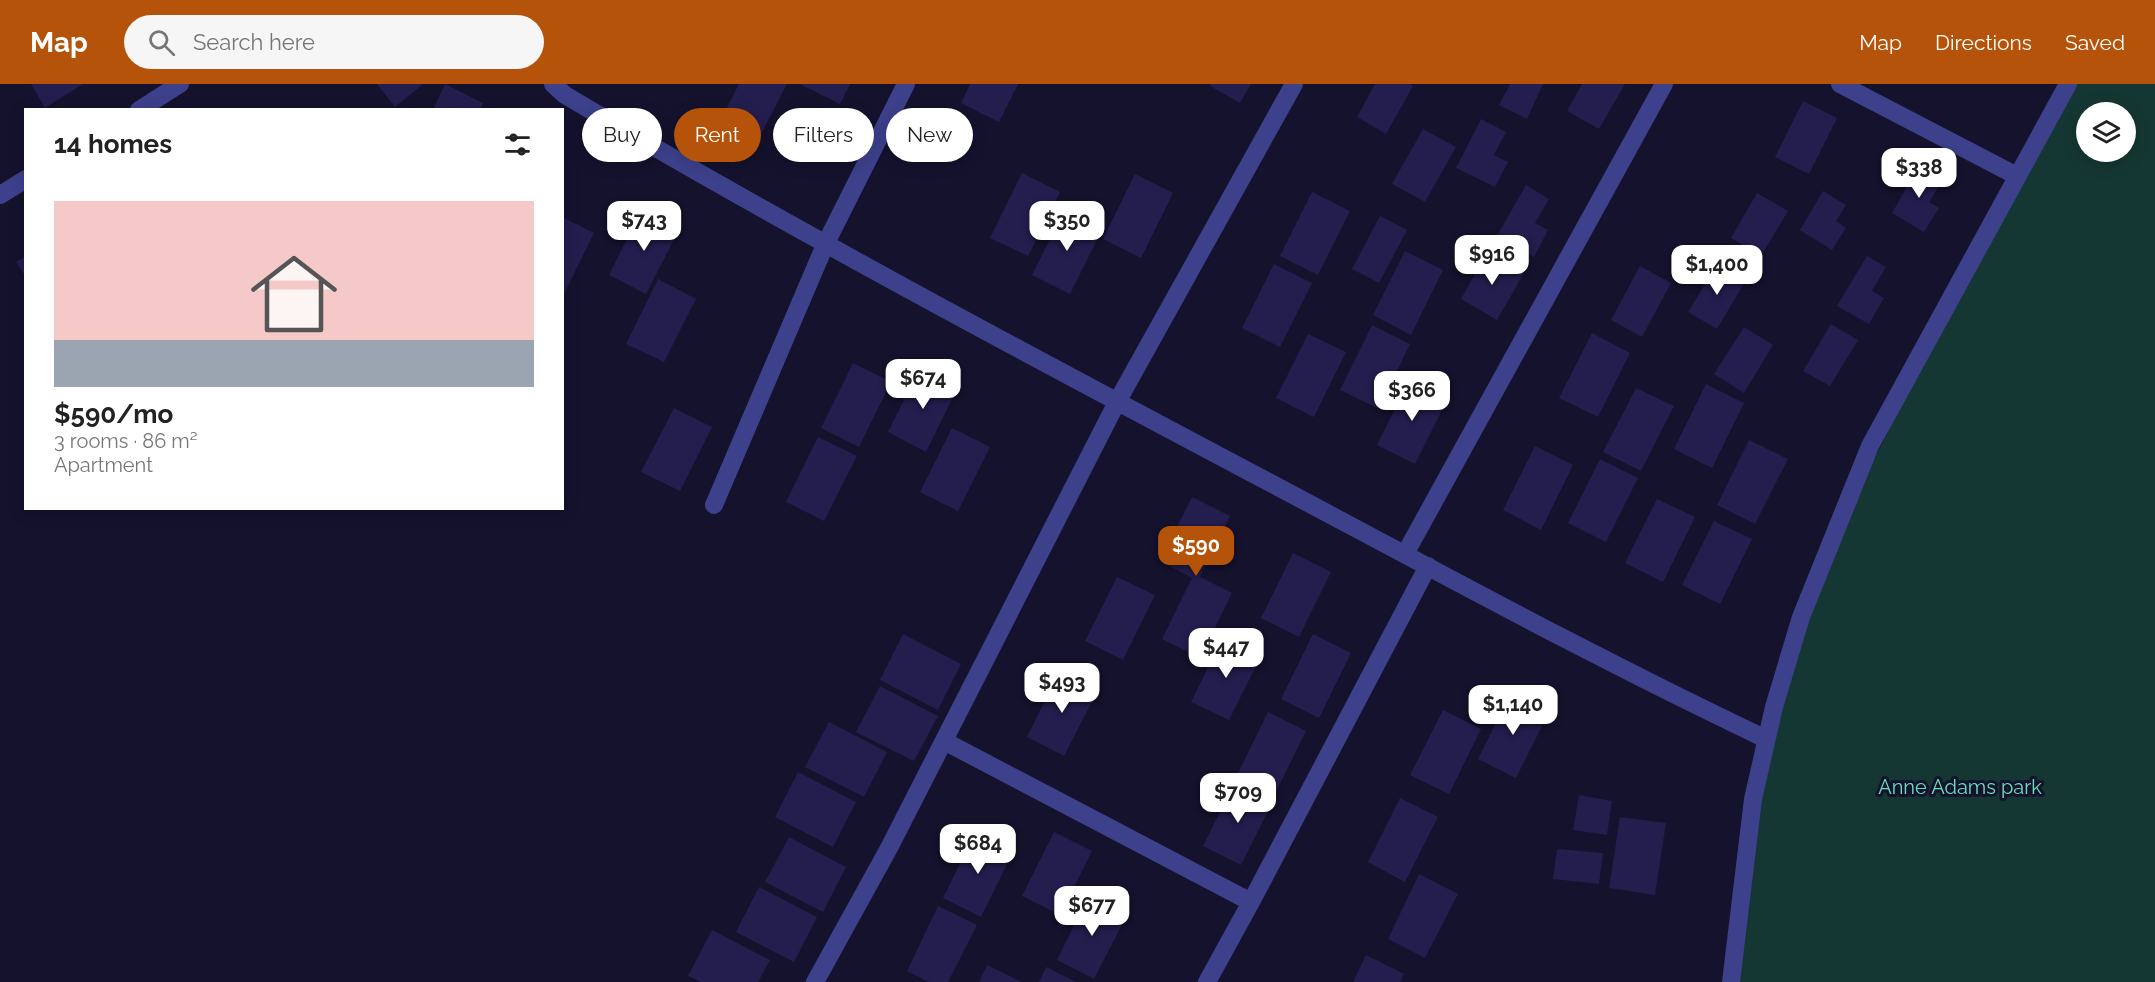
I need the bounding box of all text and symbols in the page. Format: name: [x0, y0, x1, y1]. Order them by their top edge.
search box: [124, 15, 544, 69]
text: Map: [30, 26, 88, 59]
icon: search: [145, 26, 178, 59]
text: Search here: [193, 29, 315, 55]
text: Map: [1859, 30, 1902, 55]
text: Directions: [1935, 30, 2032, 55]
text: Saved: [2065, 30, 2125, 55]
map controls: [2076, 102, 2136, 162]
button: layers: [2076, 102, 2136, 162]
chip: Buy: [582, 108, 662, 162]
chip: Rent: [674, 108, 761, 162]
chip: Filters: [773, 108, 874, 162]
chip: New: [886, 108, 973, 162]
icon: filters: [501, 128, 534, 161]
text: 14 homes: [54, 129, 172, 159]
pin: $338: [1883, 148, 1955, 199]
text: $338: [1896, 155, 1942, 179]
pin: $743: [608, 201, 680, 252]
pin: $350: [1031, 201, 1103, 252]
text: $743: [621, 208, 667, 232]
text: $350: [1043, 208, 1091, 232]
pin: $916: [1456, 235, 1528, 286]
icon: home: [240, 240, 348, 348]
text: $916: [1469, 242, 1515, 266]
pin: $1,400: [1668, 245, 1766, 296]
text: $1,400: [1685, 252, 1749, 276]
pin: $674: [887, 359, 959, 410]
text: $674: [900, 366, 946, 390]
pin: $366: [1376, 371, 1448, 422]
text: $366: [1388, 378, 1436, 402]
text: $590/mo: [54, 399, 173, 429]
text: 3 rooms · 86 m²: [54, 429, 197, 453]
text: Apartment: [54, 453, 153, 477]
pin: $590: [1160, 526, 1232, 577]
text: $590: [1172, 533, 1220, 557]
pin: $447: [1190, 628, 1262, 679]
text: $447: [1203, 635, 1249, 659]
pin: $493: [1026, 663, 1098, 714]
text: $493: [1038, 670, 1086, 694]
pin: $1,140: [1464, 685, 1562, 736]
text: $1,140: [1483, 692, 1543, 716]
pin: $709: [1202, 773, 1274, 824]
park label: Anne Adams park: [1878, 775, 2042, 799]
text: $709: [1214, 780, 1262, 804]
pin: $684: [942, 824, 1014, 875]
text: $684: [954, 831, 1002, 855]
pin: $677: [1056, 886, 1128, 937]
text: $677: [1068, 893, 1116, 917]

